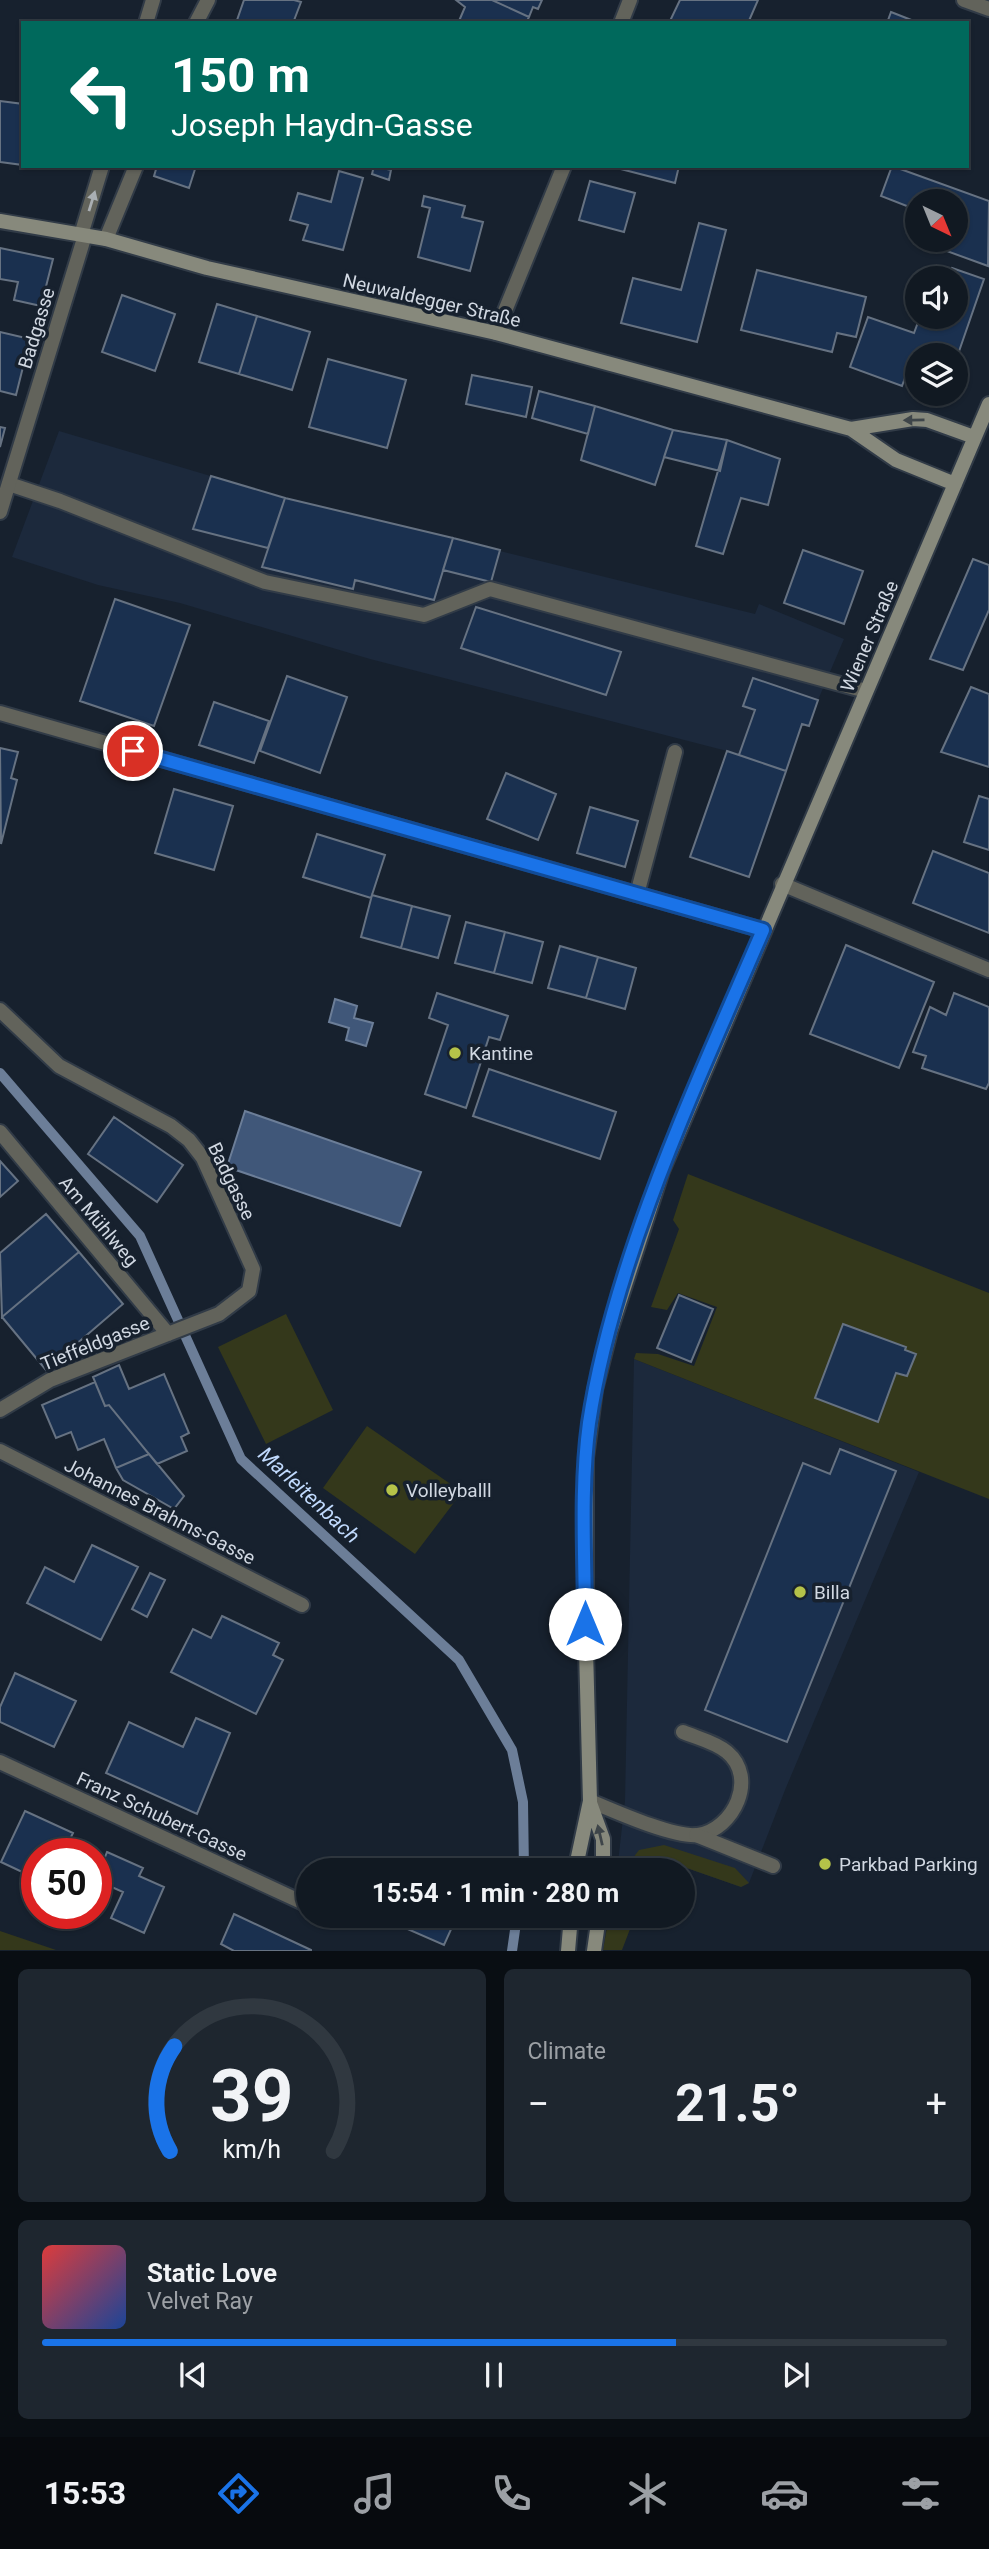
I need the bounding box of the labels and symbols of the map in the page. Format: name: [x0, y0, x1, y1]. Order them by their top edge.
north arrow: [905, 189, 968, 252]
one-way arrow: [87, 190, 97, 211]
street label: Neuwaldegger Straße: [341, 269, 523, 332]
street label: Badgasse: [13, 285, 60, 371]
one-way arrow: [903, 415, 925, 426]
street label: Wiener Straße: [836, 577, 903, 695]
pin: [103, 721, 163, 781]
place label: Kantine: [469, 1042, 533, 1065]
marker: Kantine: [447, 1045, 463, 1061]
street label: Badgasse: [203, 1139, 260, 1224]
street label: Am Mühlweg: [54, 1171, 143, 1271]
street label: Tieffeldgasse: [38, 1311, 153, 1376]
water label: Marleitenbach: [253, 1442, 365, 1548]
street label: Johannes Brahms-Gasse: [61, 1453, 259, 1570]
place label: Volleyballl: [406, 1479, 492, 1502]
marker: Volleyballl: [384, 1482, 400, 1498]
place label: Billa: [814, 1581, 850, 1604]
marker: Billa: [792, 1584, 808, 1600]
position arrow: [548, 1587, 622, 1661]
street label: Franz Schubert-Gasse: [73, 1767, 251, 1866]
one-way arrow: [595, 1824, 606, 1846]
speed limit sign: 50: [21, 1838, 112, 1929]
place label: Parkbad Parking: [839, 1853, 978, 1876]
marker: Parkbad Parking: [817, 1856, 833, 1872]

